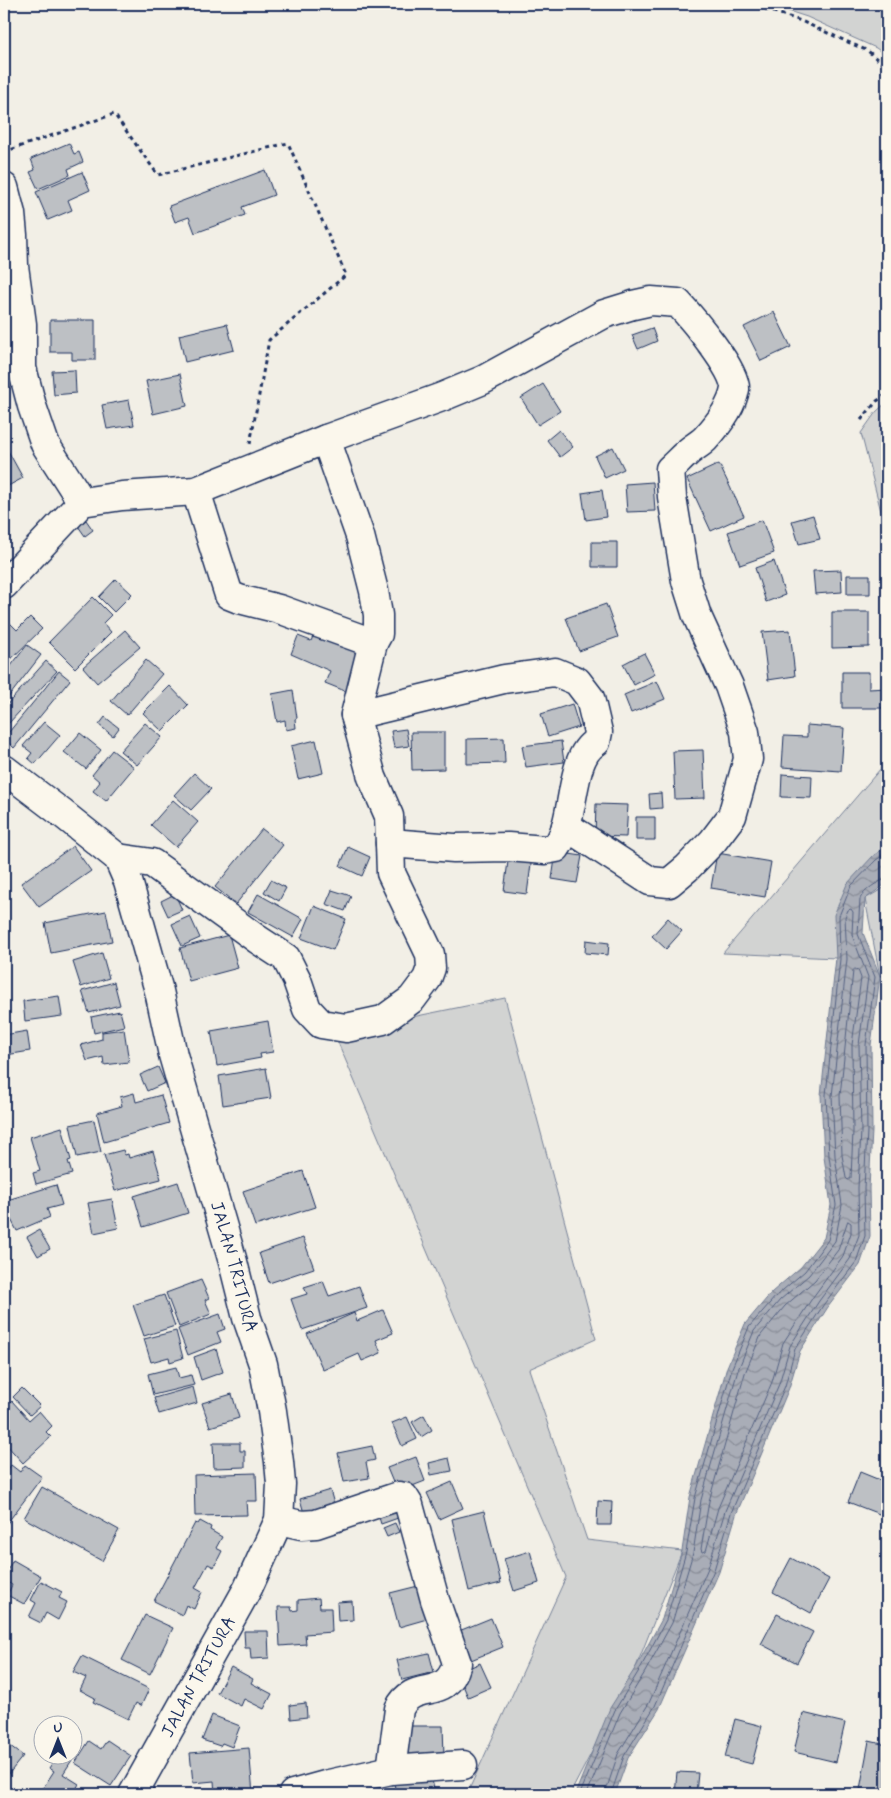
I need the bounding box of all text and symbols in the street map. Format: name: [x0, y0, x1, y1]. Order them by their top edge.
street label: JALAN TRITURA: [204, 1199, 263, 1336]
street label: JALAN TRITURA: [156, 1612, 242, 1742]
north arrow: [32, 1716, 82, 1766]
text: U: [53, 1719, 63, 1737]

